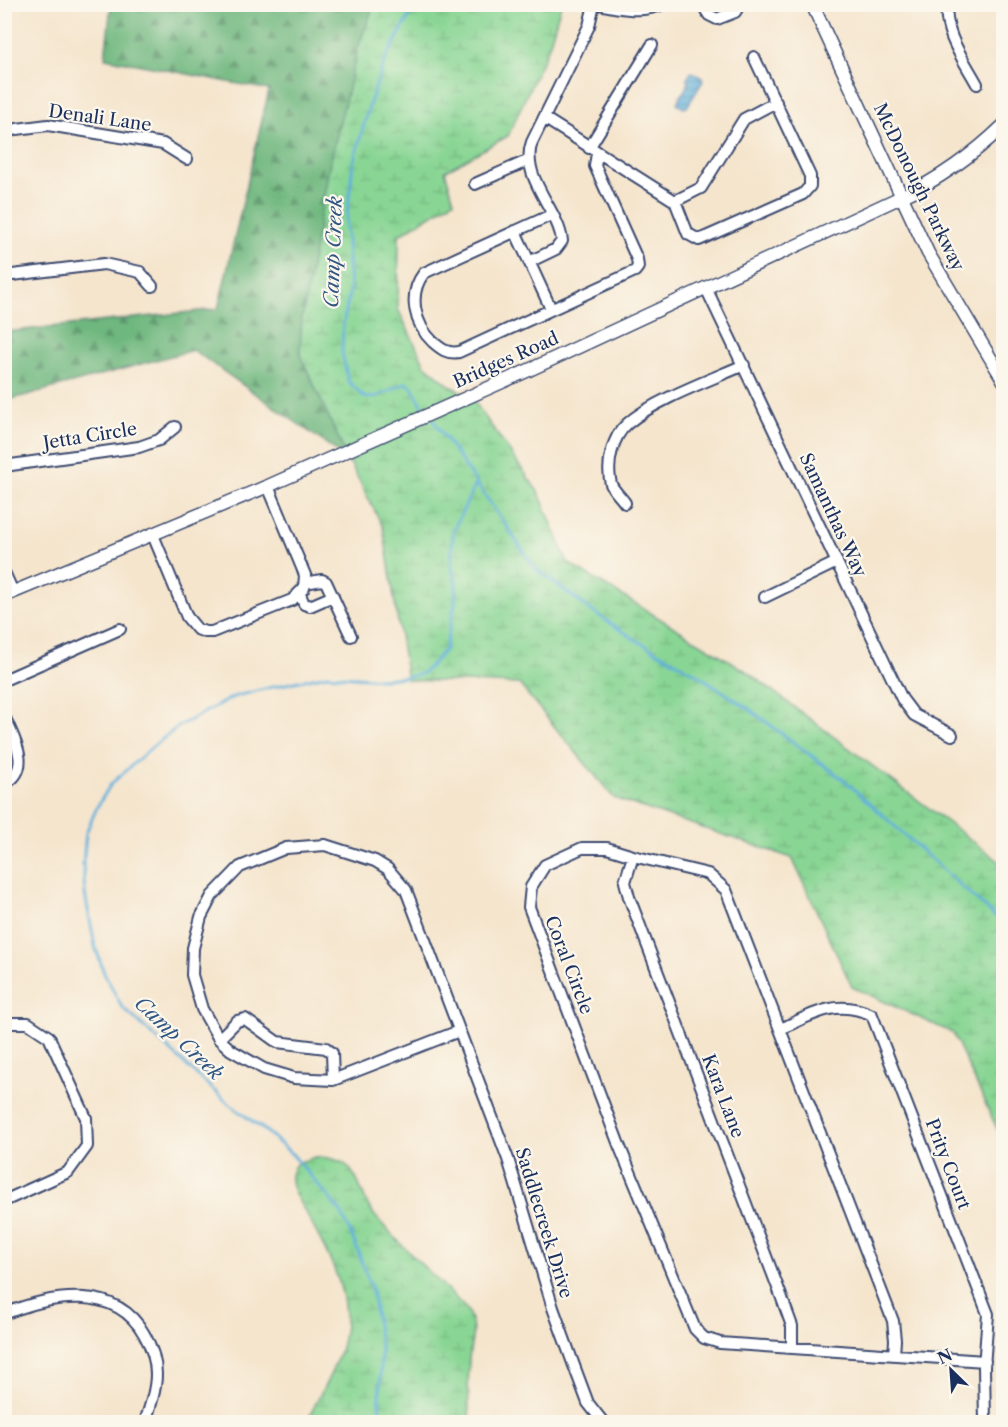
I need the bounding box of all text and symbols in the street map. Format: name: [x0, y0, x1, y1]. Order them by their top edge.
street label: Denali Lane: [47, 100, 153, 136]
street label: McDonough Parkway: [869, 100, 970, 275]
water label: Camp Creek: [319, 195, 347, 308]
street label: Bridges Road: [450, 327, 562, 393]
street label: Jetta Circle: [39, 418, 138, 455]
street label: Samanthas Way: [795, 450, 872, 581]
street label: Coral Circle: [540, 913, 598, 1017]
water label: Camp Creek: [130, 991, 229, 1085]
street label: Kara Lane: [697, 1051, 749, 1141]
street label: Prity Court: [921, 1115, 976, 1213]
street label: Saddlecreek Drive: [511, 1145, 577, 1301]
north arrow: [921, 1340, 981, 1400]
text: N: [934, 1344, 955, 1368]

